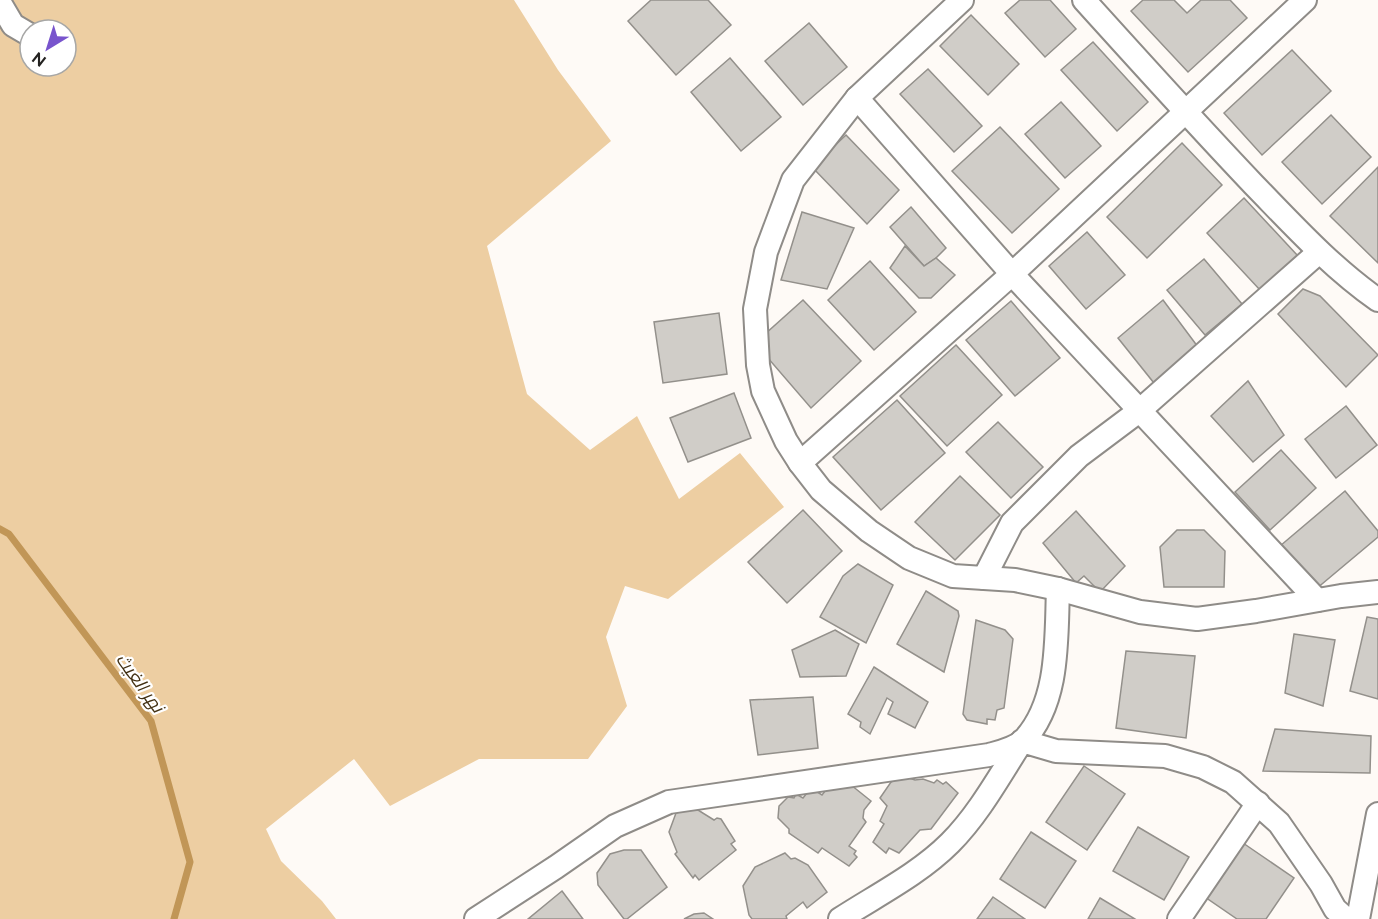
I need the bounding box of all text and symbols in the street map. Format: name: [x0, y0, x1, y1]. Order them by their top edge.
north arrow: [18, 18, 78, 78]
text: N: [28, 48, 50, 71]
water label: نهر الغيث: [111, 649, 170, 719]

